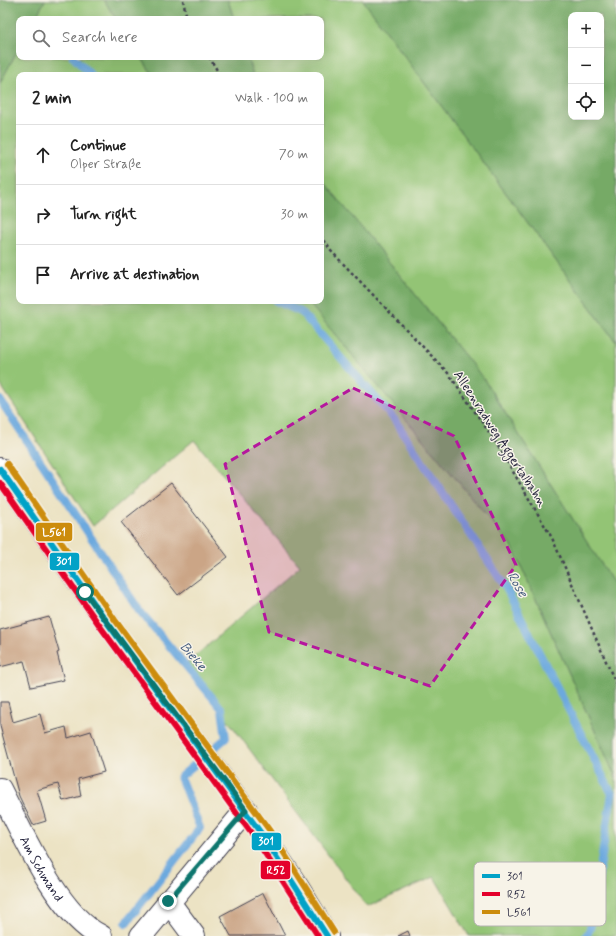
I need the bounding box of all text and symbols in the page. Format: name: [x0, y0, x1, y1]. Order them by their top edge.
map controls: [568, 12, 604, 120]
button: +: [568, 12, 604, 48]
search box: [16, 16, 324, 60]
icon: search: [30, 27, 52, 49]
text: Search here: [62, 28, 138, 48]
button: −: [568, 48, 604, 84]
button: locate: [568, 84, 604, 120]
text: 2 min: [32, 87, 72, 109]
text: Walk · 100 m: [235, 90, 308, 107]
text: Continue: [70, 136, 126, 156]
icon: ahead: [32, 144, 54, 166]
text: 70 m: [279, 146, 308, 163]
text: Olper Straße: [70, 156, 141, 173]
icon: right: [32, 204, 54, 226]
text: Turn right: [70, 205, 137, 225]
text: 30 m: [281, 206, 308, 223]
icon: arrive: [32, 264, 54, 286]
text: Arrive at destination: [70, 265, 199, 285]
street label: Alleenradweg Aggertalbahn: [448, 367, 550, 511]
line badge: L561: [35, 522, 73, 542]
text: L561: [42, 526, 66, 540]
line badge: 301: [49, 552, 80, 571]
text: 301: [56, 555, 72, 569]
water label: Rose: [503, 568, 532, 601]
route start: [76, 583, 94, 601]
water label: Bieke: [176, 638, 211, 675]
line badge: 301: [251, 832, 282, 851]
street label: Am Schmand: [15, 834, 67, 905]
text: 301: [258, 835, 274, 849]
line badge: R52: [260, 860, 291, 880]
legend: [474, 862, 606, 926]
text: R52: [267, 864, 286, 878]
text: 301: [507, 870, 523, 884]
text: R52: [507, 888, 526, 902]
route end: [159, 892, 177, 910]
text: L561: [507, 906, 531, 920]

